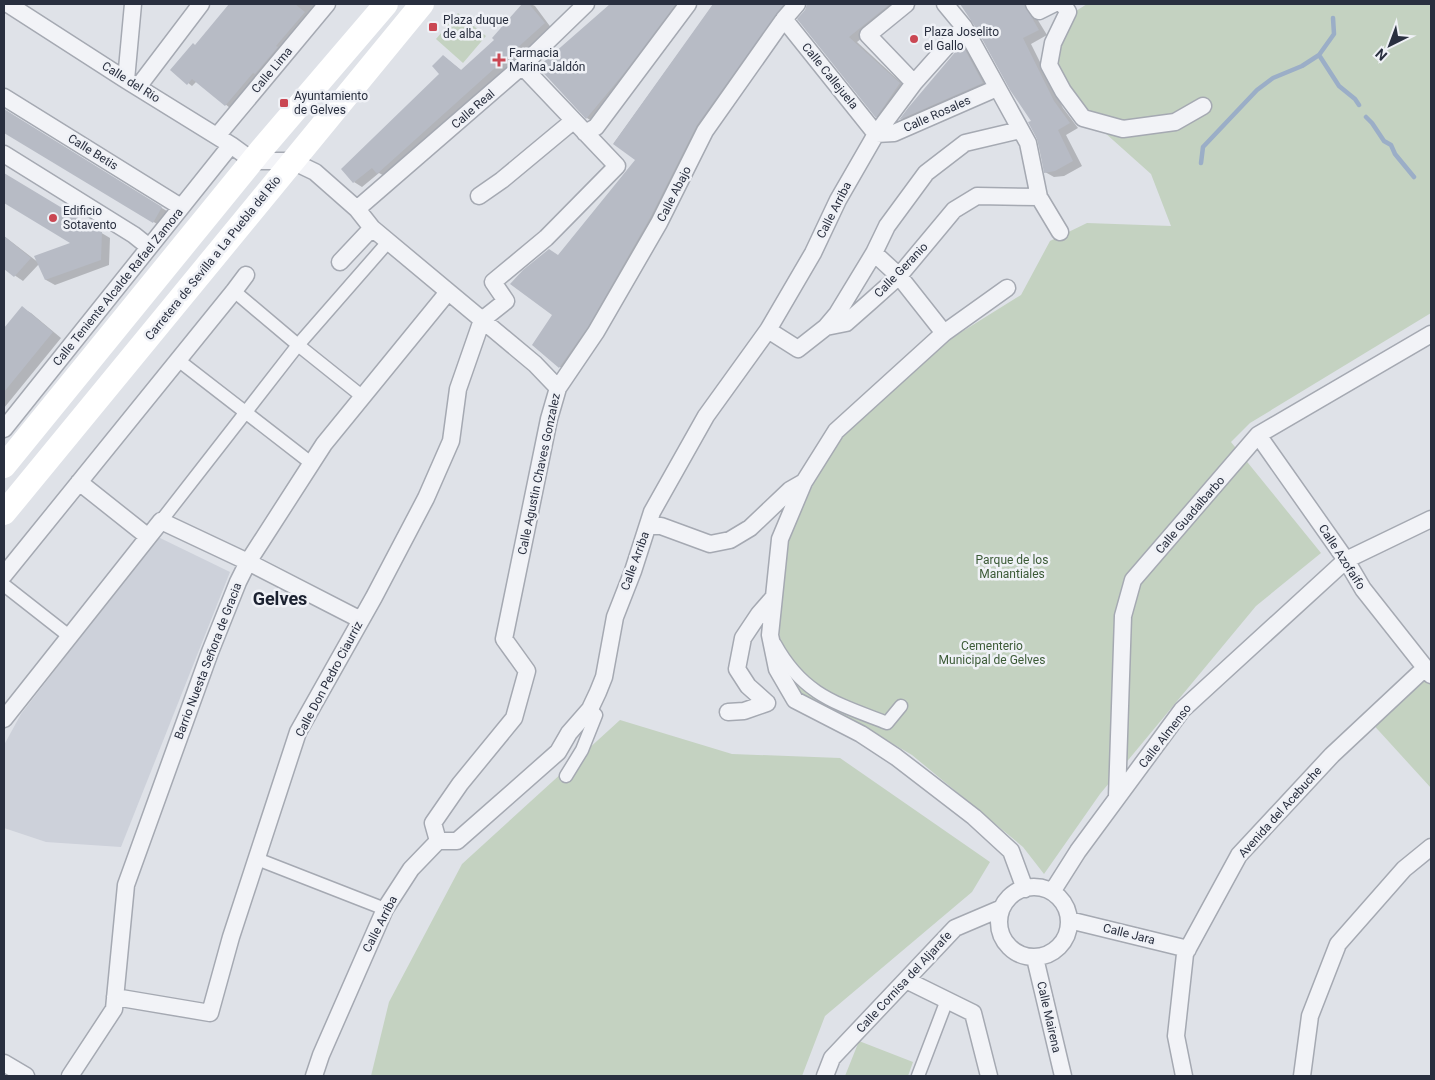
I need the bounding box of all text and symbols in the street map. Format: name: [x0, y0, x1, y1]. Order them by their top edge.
place label: Plaza duque de alba: [443, 13, 509, 41]
north arrow: [1365, 20, 1415, 70]
marker: Plaza duque de alba: [427, 21, 439, 33]
place label: Plaza Joselito el Gallo: [924, 25, 999, 53]
marker: Plaza Joselito el Gallo: [908, 33, 920, 45]
street label: Calle Callejuela: [799, 40, 861, 112]
street label: Calle Lima: [249, 44, 295, 96]
text: N: [1372, 45, 1390, 64]
place label: Farmacia Marina Jaldón: [509, 46, 585, 74]
marker: Farmacia Marina Jaldón: [493, 54, 505, 66]
street label: Calle del Rio: [99, 59, 163, 105]
street label: Calle Real: [449, 86, 497, 132]
place label: Ayuntamiento de Gelves: [294, 89, 368, 117]
street label: Calle Rosales: [901, 93, 973, 135]
marker: Ayuntamiento de Gelves: [278, 97, 290, 109]
street label: Calle Betis: [65, 131, 121, 173]
street label: Calle Abajo: [654, 164, 694, 224]
street label: Carretera de Sevilla a La Puebla del Río: [142, 173, 284, 343]
street label: Calle Arriba: [814, 179, 854, 241]
place label: Edificio Sotavento: [63, 204, 117, 232]
street label: Calle Teniente Alcalde Rafael Zamora: [50, 205, 186, 369]
marker: Edificio Sotavento: [47, 212, 59, 224]
street label: Calle Geranio: [871, 240, 931, 300]
street label: Calle Agustin Chaves Gonzalez: [515, 392, 563, 556]
street label: Calle Guadalbarbo: [1153, 473, 1228, 557]
street label: Calle Azofaifo: [1316, 522, 1368, 592]
street label: Calle Arriba: [618, 530, 652, 592]
park label: Parque de los Manantiales: [976, 553, 1048, 581]
street label: Barrio Nuesta Señora de Gracia: [172, 581, 244, 741]
district label: Gelves: [253, 588, 307, 609]
street label: Calle Don Pedro Ciaurriz: [293, 619, 366, 739]
park label: Cementerio Municipal de Gelves: [939, 639, 1045, 667]
street label: Calle Almenso: [1136, 701, 1194, 771]
street label: Avenida del Acebuche: [1235, 764, 1325, 860]
street label: Calle Arriba: [360, 893, 400, 955]
street label: Calle Jara: [1102, 921, 1156, 947]
street label: Calle Cornisa del Aljarafe: [853, 928, 955, 1036]
street label: Calle Mairena: [1034, 980, 1064, 1054]

